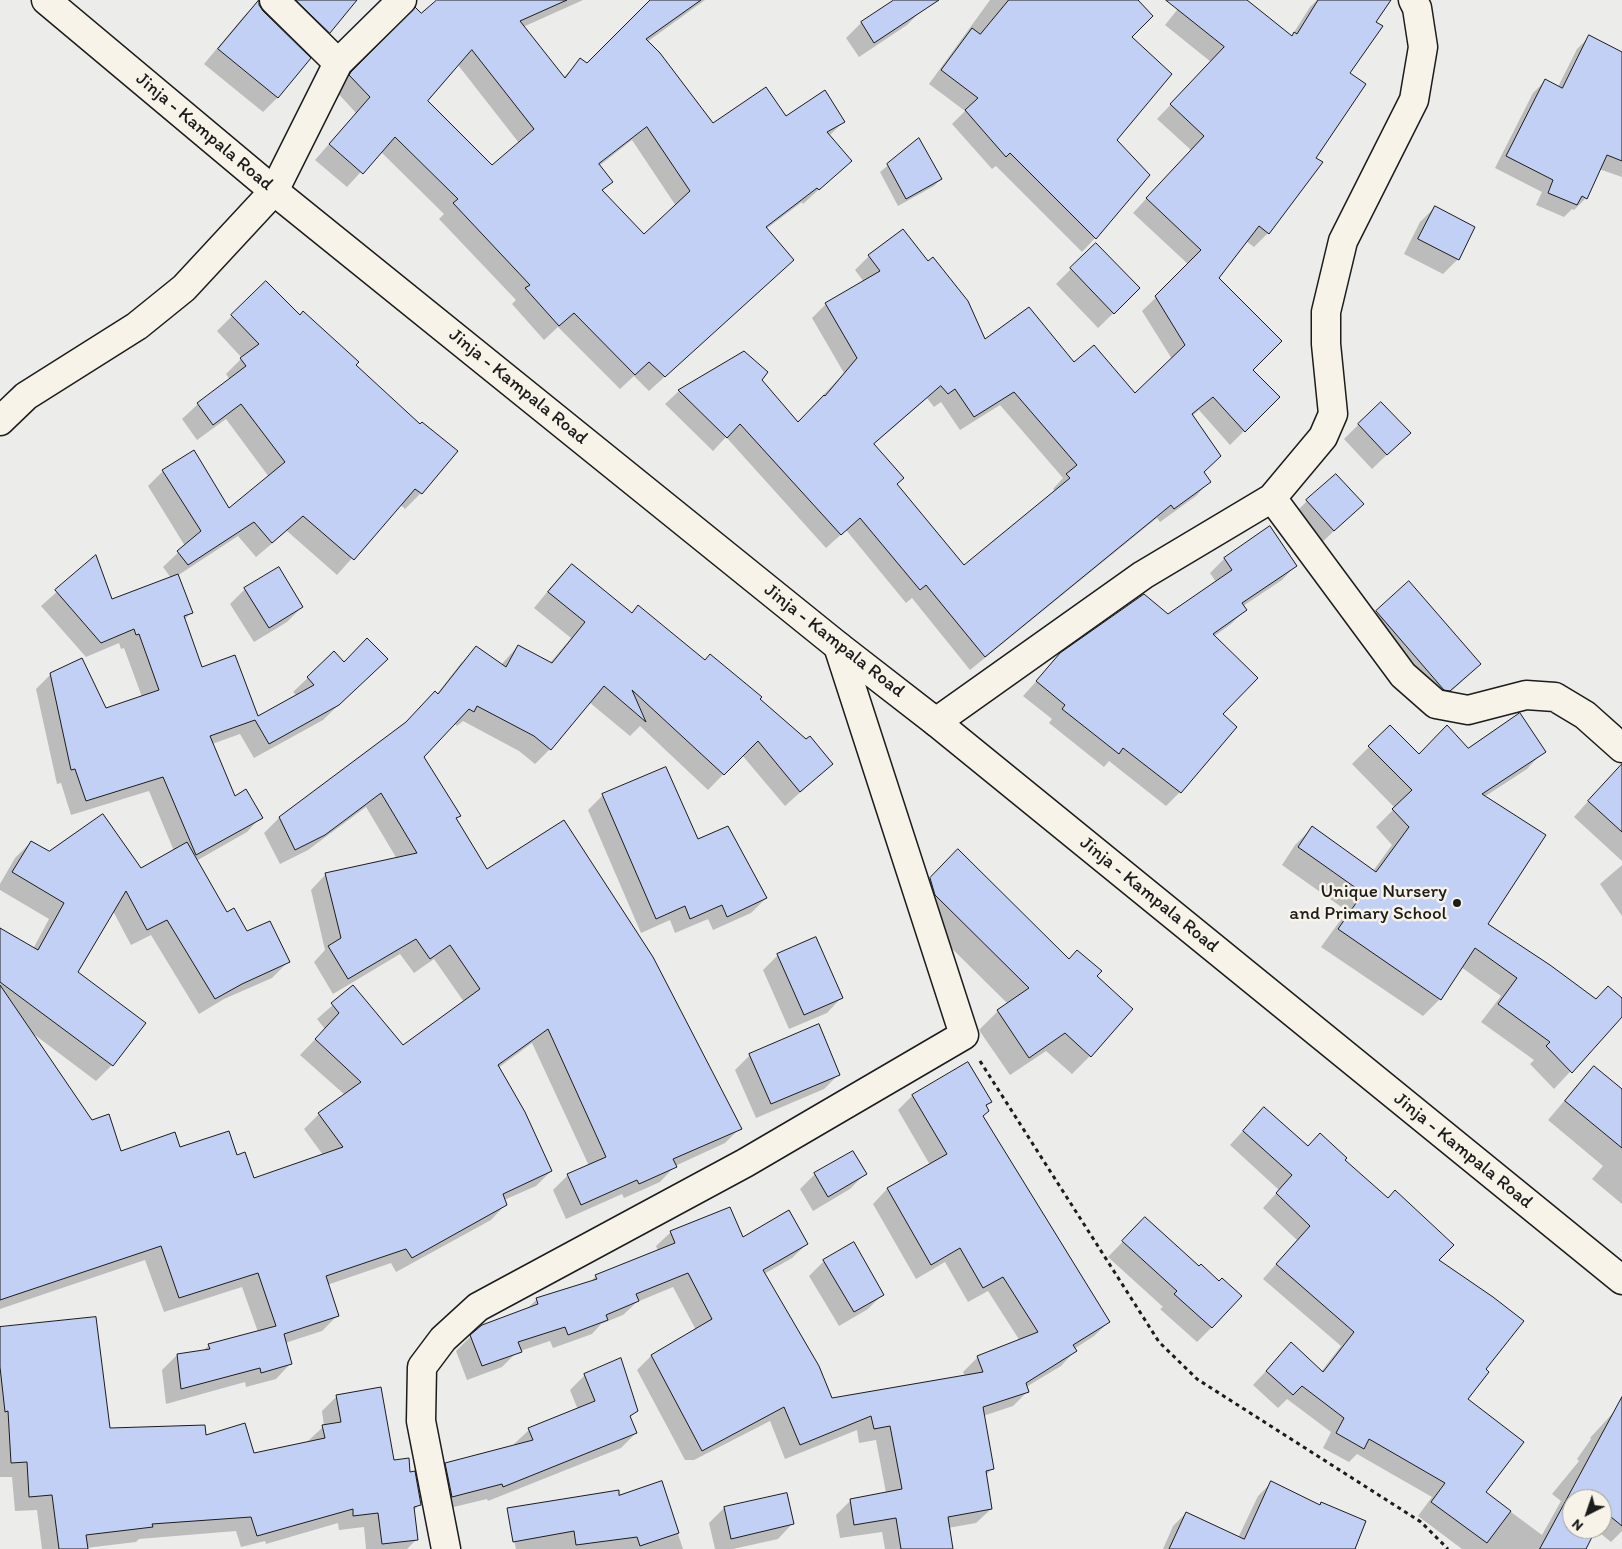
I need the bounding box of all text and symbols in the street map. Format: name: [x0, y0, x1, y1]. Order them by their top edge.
street label: Jinja - Kampala Road: [131, 68, 277, 196]
street label: Jinja - Kampala Road: [444, 324, 592, 450]
street label: Jinja - Kampala Road: [759, 579, 909, 703]
street label: Jinja - Kampala Road: [1075, 832, 1223, 958]
place label: Unique Nursery and Primary School: [1289, 881, 1447, 925]
marker: Unique Nursery and Primary School: [1451, 897, 1463, 909]
street label: Jinja - Kampala Road: [1389, 1088, 1537, 1214]
north arrow: [1562, 1489, 1612, 1539]
text: N: [1568, 1515, 1587, 1534]

